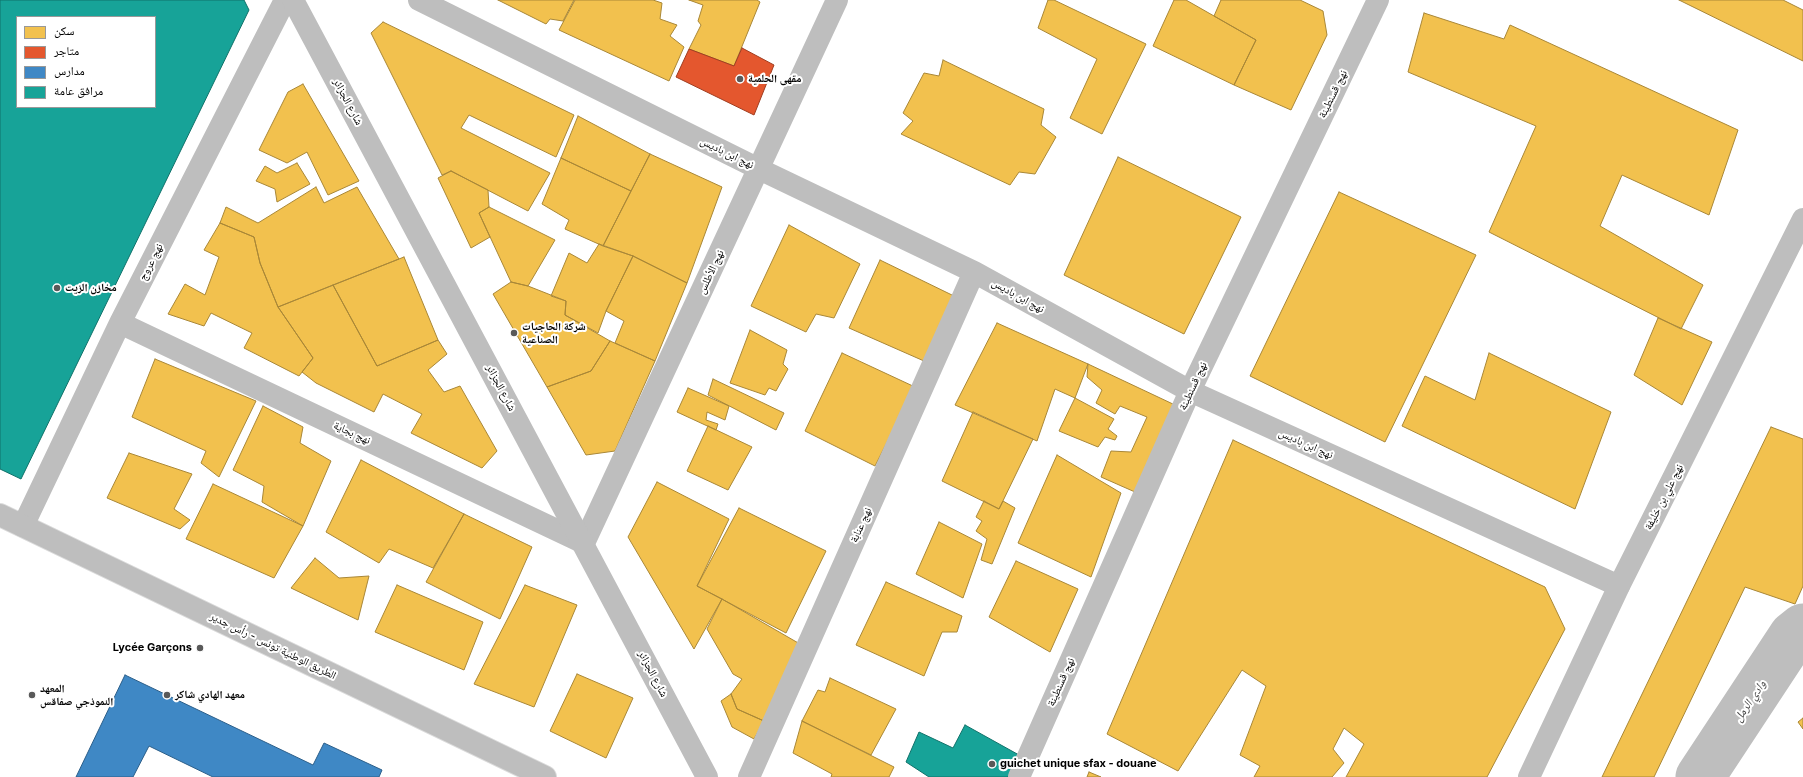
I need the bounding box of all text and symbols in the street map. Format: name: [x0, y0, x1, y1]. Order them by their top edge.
legend: [16, 16, 156, 108]
text: سكن: [54, 23, 74, 38]
text: متاجر: [54, 43, 79, 58]
text: مدارس: [54, 63, 85, 78]
street label: نهج قسنطينة: [1316, 68, 1350, 120]
place label: مقهى الحلمية: [748, 72, 801, 86]
marker: مقهى الحلمية: [735, 74, 745, 84]
street label: شارع الجزائر: [330, 76, 366, 128]
text: مرافق عامة: [54, 83, 103, 98]
street label: نهج ابن باديس: [698, 134, 756, 172]
street label: نهج عروج: [136, 241, 166, 283]
street label: نهج الأطلس: [695, 248, 727, 296]
street label: نهج ابن باديس: [989, 276, 1047, 316]
place label: مخازن الزيت: [65, 281, 117, 295]
marker: مخازن الزيت: [52, 283, 62, 293]
place label: شركة الحاجيات الصناعية: [522, 320, 586, 346]
marker: شركة الحاجيات الصناعية: [509, 328, 519, 338]
street label: نهج قسنطينة: [1176, 360, 1210, 412]
street label: شارع الجزائر: [483, 362, 519, 414]
street label: نهج بجاية: [331, 419, 373, 447]
street label: نهج ابن باديس: [1277, 426, 1335, 462]
street label: نهج علي بن خليفة: [1642, 462, 1686, 532]
street label: نهج عنابة: [847, 505, 875, 545]
street label: الطريق الوطنية تونس - رأس جدير: [208, 610, 338, 682]
place label: Lycée Garçons: [113, 641, 192, 655]
marker: Lycée Garçons: [195, 643, 205, 653]
street label: شارع الجزائر: [635, 648, 671, 700]
street label: نهج قسنطينة: [1044, 656, 1078, 708]
water label: وادي الرمل: [1731, 677, 1769, 725]
place label: المعهد النموذجي صفاقس: [40, 682, 113, 708]
place label: معهد الهادي شاكر: [175, 688, 245, 702]
marker: المعهد النموذجي صفاقس: [27, 690, 37, 700]
marker: معهد الهادي شاكر: [162, 690, 172, 700]
place label: guichet unique sfax - douane: [1000, 757, 1157, 771]
marker: guichet unique sfax - douane: [987, 759, 997, 769]

